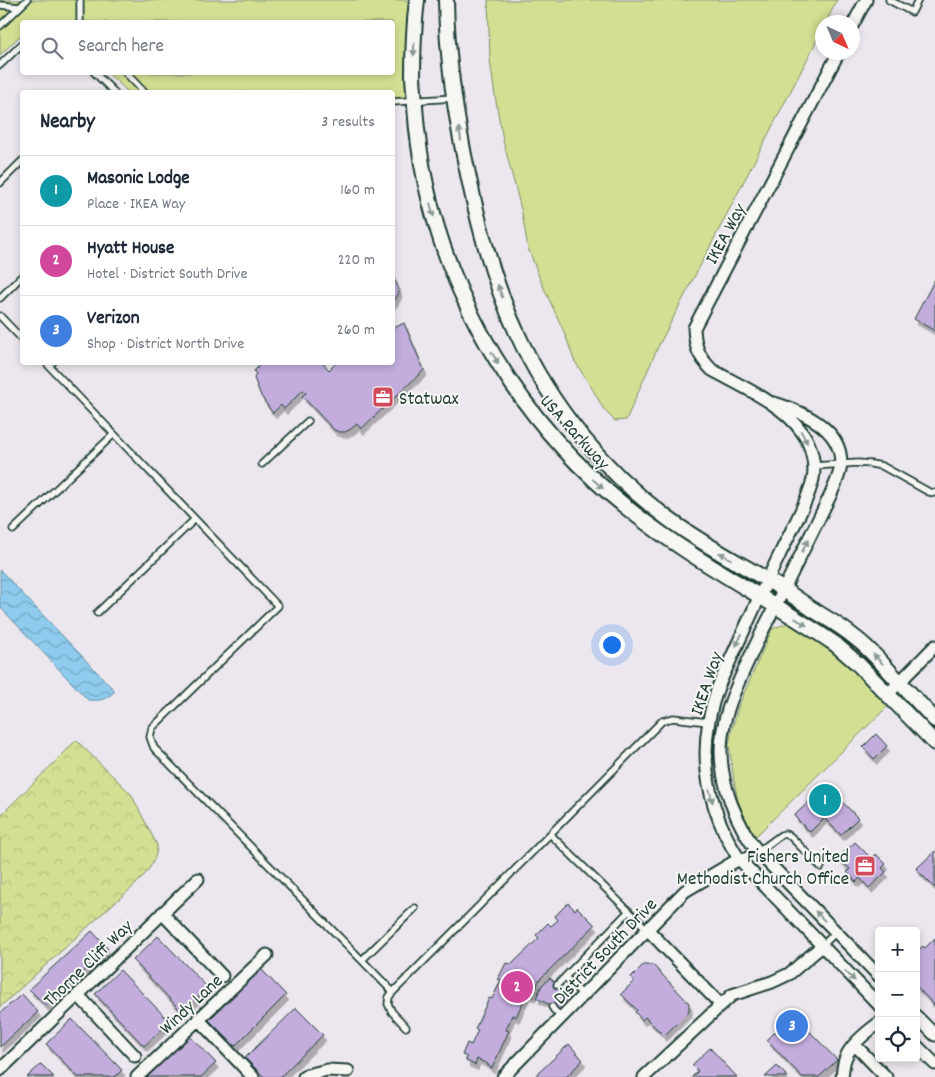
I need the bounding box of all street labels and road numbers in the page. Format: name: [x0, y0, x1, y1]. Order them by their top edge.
street label: IKEA Way: [700, 199, 755, 270]
street label: USA Parkway: [532, 390, 615, 477]
street label: IKEA Way: [685, 648, 732, 720]
street label: District South Drive: [548, 893, 665, 1012]
street label: Thorne Cliff Way: [39, 915, 141, 1014]
street label: Windy Lane: [155, 969, 230, 1042]

